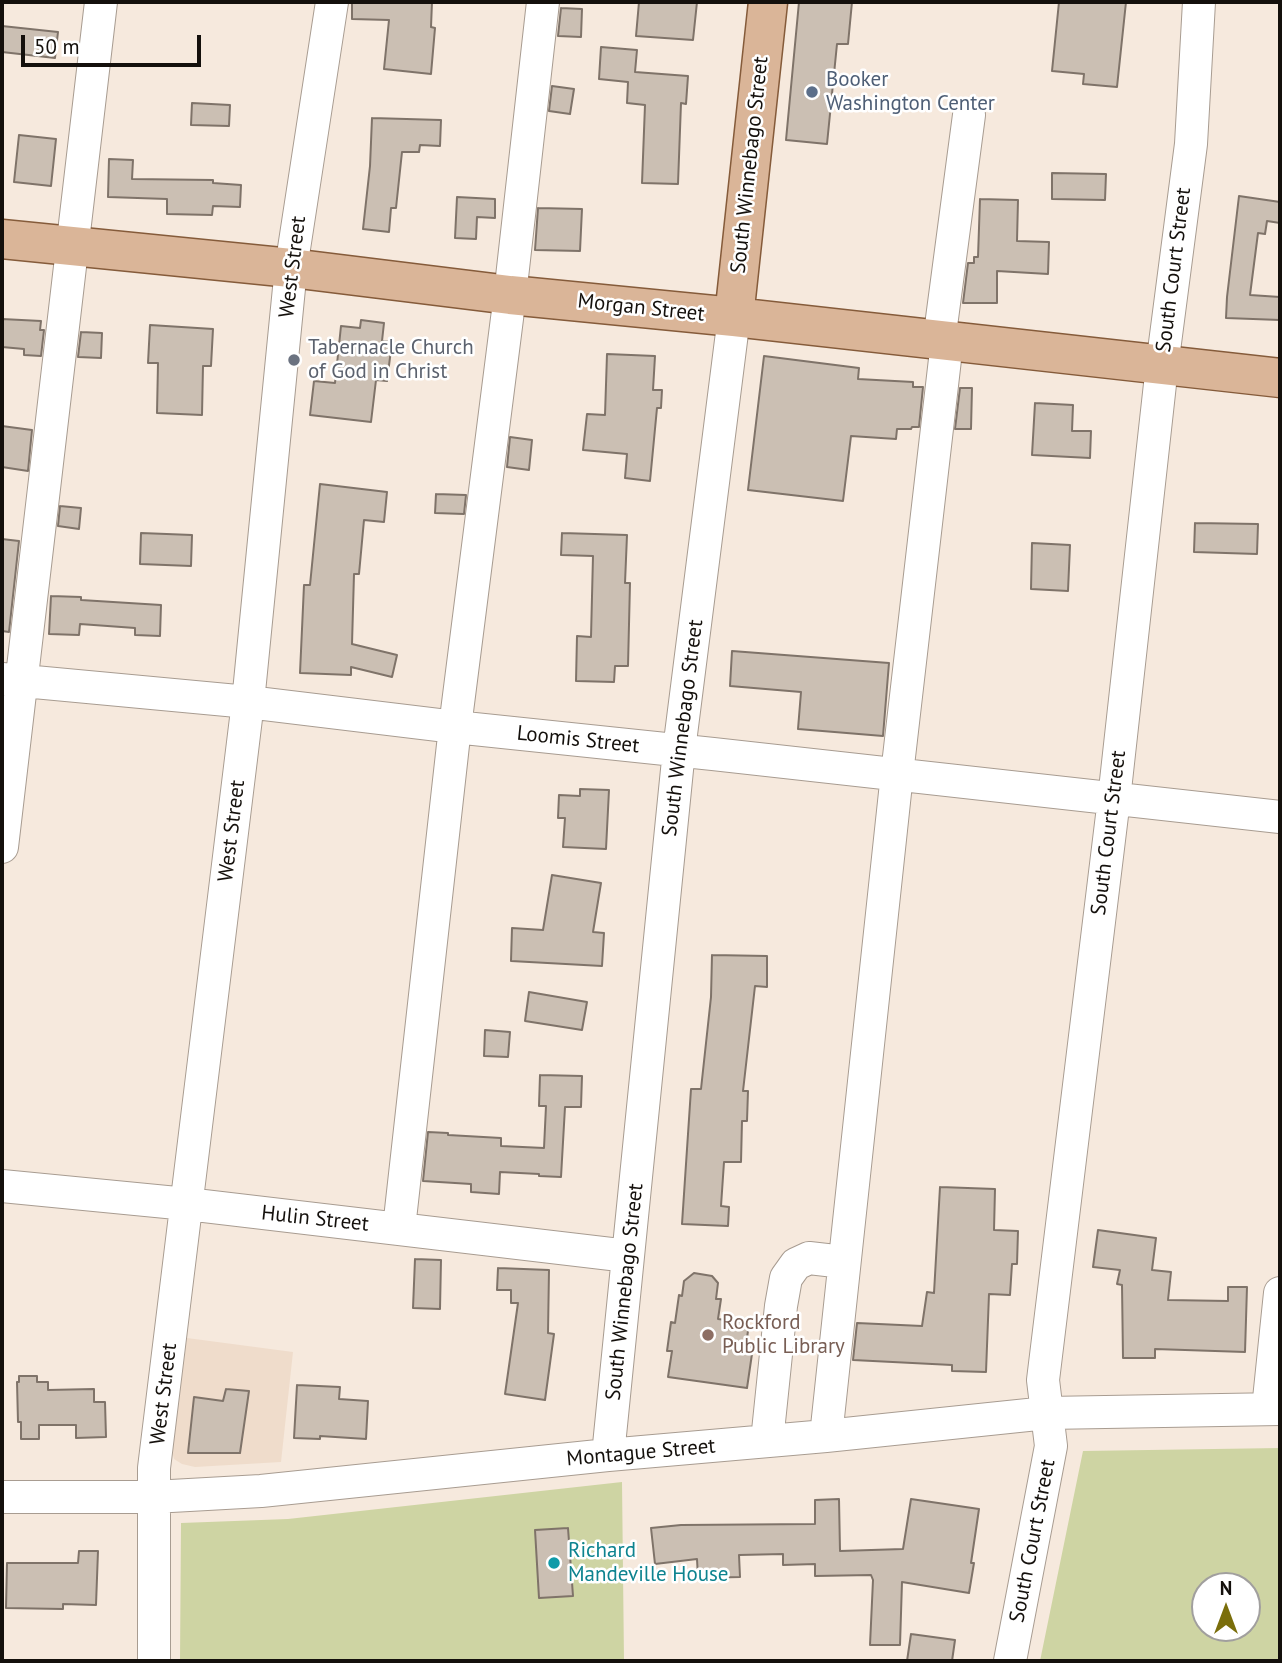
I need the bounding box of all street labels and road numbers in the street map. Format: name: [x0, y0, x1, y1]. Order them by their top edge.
street label: South Winnebago Street: [726, 55, 774, 275]
street label: South Court Street: [1151, 186, 1197, 354]
street label: West Street: [274, 215, 312, 319]
street label: Morgan Street: [576, 289, 706, 327]
street label: South Winnebago Street: [657, 618, 709, 838]
street label: Loomis Street: [516, 721, 640, 759]
street label: South Court Street: [1086, 749, 1132, 917]
street label: West Street: [213, 779, 251, 883]
street label: South Winnebago Street: [601, 1182, 649, 1402]
street label: Hulin Street: [260, 1201, 370, 1237]
street label: West Street: [145, 1342, 183, 1446]
street label: Montague Street: [565, 1434, 717, 1472]
street label: South Court Street: [1005, 1457, 1061, 1625]

